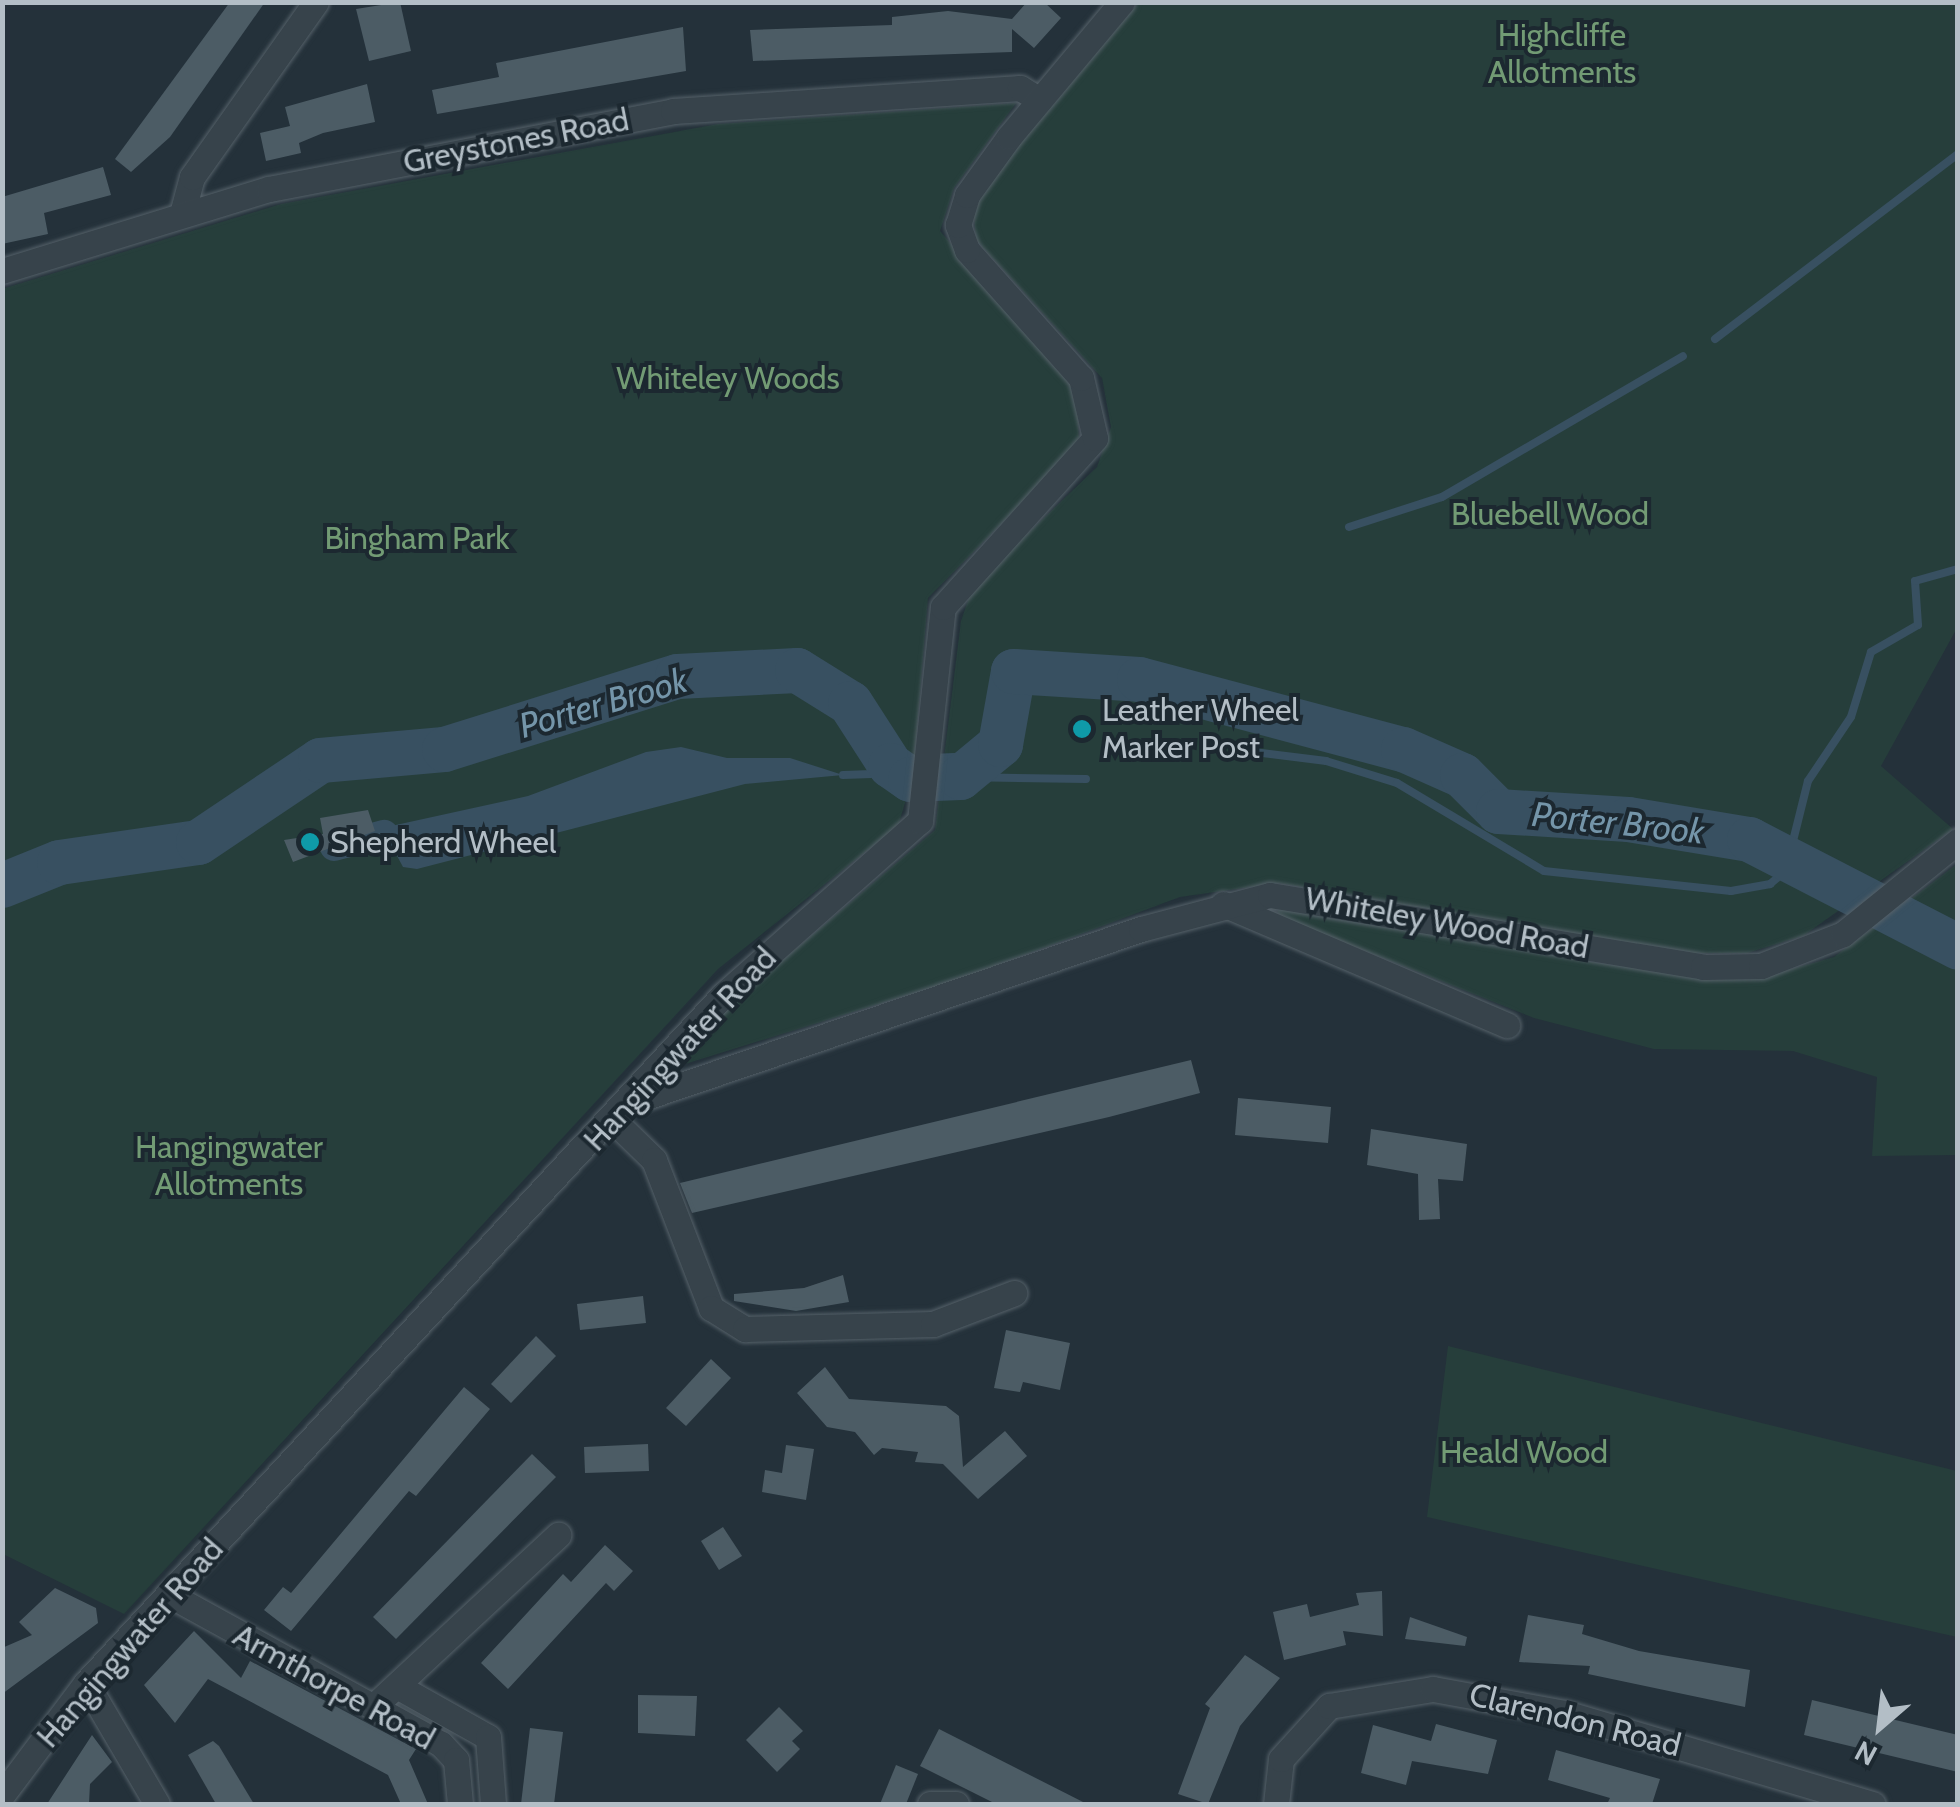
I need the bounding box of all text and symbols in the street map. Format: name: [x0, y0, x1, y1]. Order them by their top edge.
park label: Highcliffe Allotments: [1488, 17, 1636, 92]
street label: Greystones Road: [400, 100, 632, 182]
park label: Whiteley Woods: [616, 359, 840, 397]
park label: Bluebell Wood: [1451, 495, 1649, 533]
park label: Bingham Park: [324, 519, 510, 557]
water label: Porter Brook: [514, 659, 692, 747]
place label: Leather Wheel Marker Post: [1102, 692, 1299, 767]
marker: Leather Wheel Marker Post: [1071, 718, 1093, 740]
water label: Porter Brook: [1530, 793, 1706, 853]
place label: Shepherd Wheel: [330, 823, 556, 861]
marker: Shepherd Wheel: [299, 831, 321, 853]
street label: Whiteley Wood Road: [1302, 879, 1592, 967]
street label: Hangingwater Road: [576, 939, 784, 1159]
park label: Hangingwater Allotments: [135, 1129, 323, 1204]
park label: Heald Wood: [1440, 1433, 1608, 1471]
street label: Hangingwater Road: [29, 1531, 231, 1755]
street label: Armthorpe Road: [227, 1616, 441, 1758]
street label: Clarendon Road: [1465, 1675, 1685, 1765]
north arrow: [1830, 1677, 1930, 1777]
text: N: [1849, 1734, 1883, 1773]

